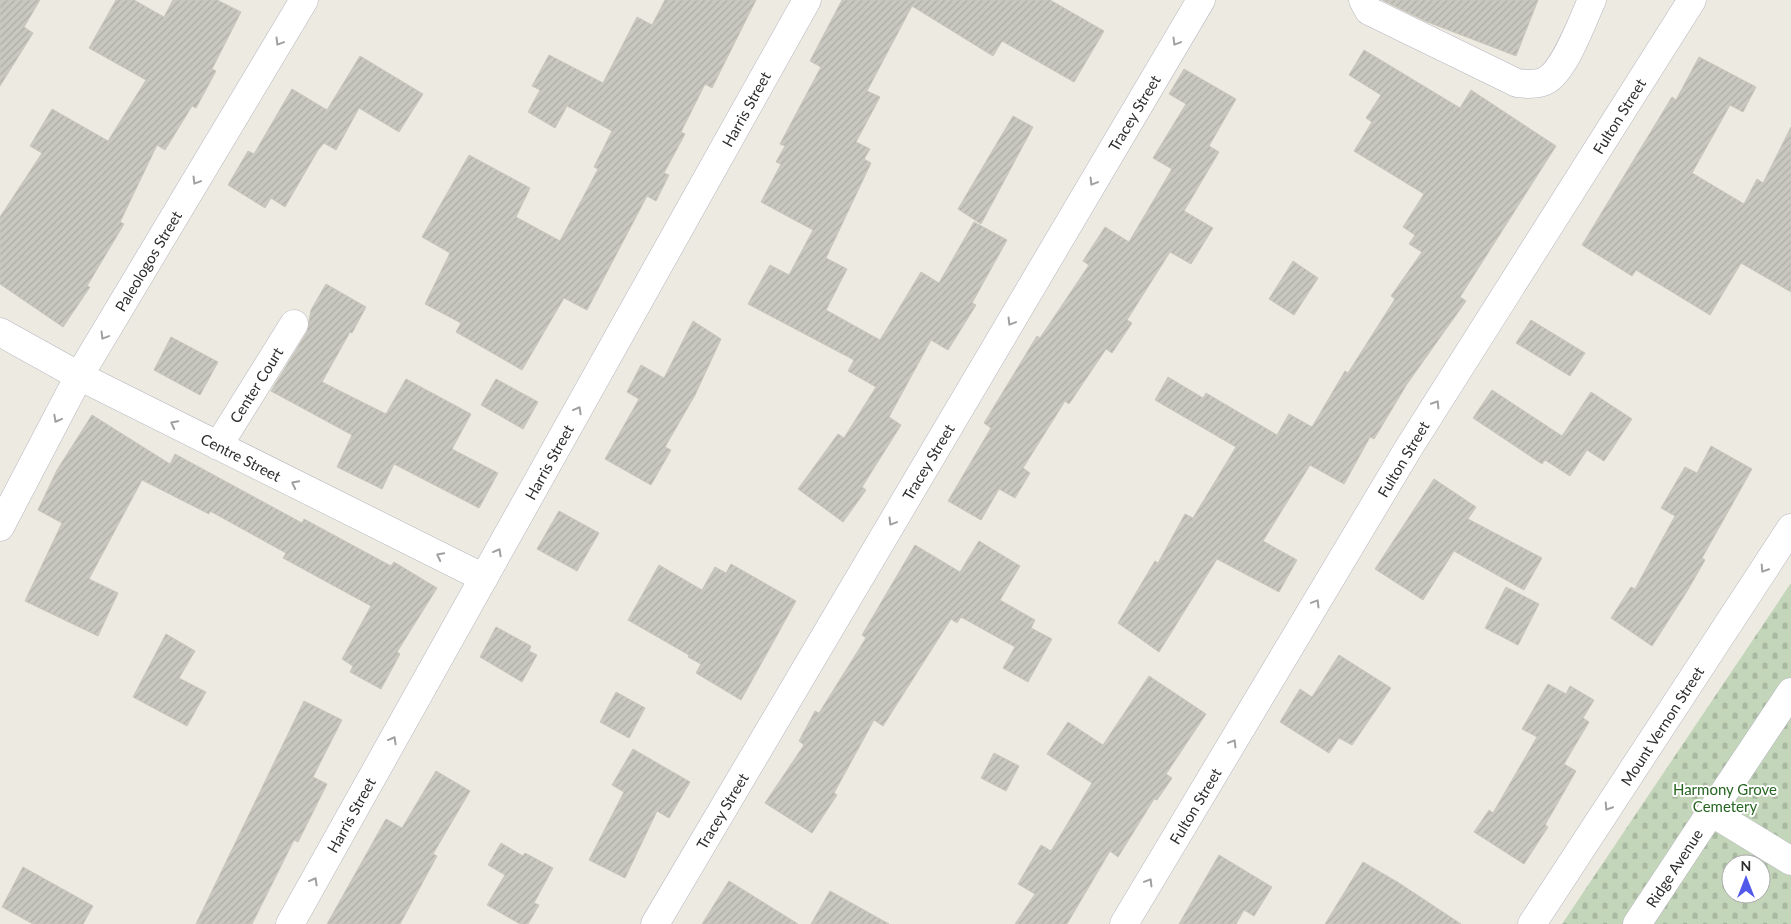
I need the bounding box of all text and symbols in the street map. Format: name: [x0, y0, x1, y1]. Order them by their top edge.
one-way arrow: [275, 36, 285, 45]
one-way arrow: [1172, 37, 1182, 46]
street label: Harris Street: [718, 68, 774, 150]
street label: Tracey Street: [1104, 71, 1164, 154]
street label: Fulton Street: [1589, 75, 1650, 157]
one-way arrow: [192, 176, 202, 185]
one-way arrow: [1090, 176, 1100, 185]
street label: Paleologos Street: [111, 207, 185, 315]
one-way arrow: [1007, 316, 1017, 325]
one-way arrow: [100, 331, 110, 340]
street label: Center Court: [226, 343, 287, 426]
one-way arrow: [1430, 401, 1440, 410]
one-way arrow: [571, 407, 581, 416]
one-way arrow: [53, 414, 63, 423]
street label: Fulton Street: [1373, 417, 1433, 500]
one-way arrow: [170, 420, 179, 430]
street label: Tracey Street: [898, 420, 958, 503]
street label: Harris Street: [521, 421, 577, 503]
street label: Centre Street: [198, 429, 285, 485]
one-way arrow: [291, 480, 300, 490]
one-way arrow: [889, 517, 899, 526]
one-way arrow: [492, 548, 502, 557]
one-way arrow: [436, 552, 445, 563]
one-way arrow: [1761, 564, 1771, 573]
one-way arrow: [1309, 600, 1319, 609]
street label: Mount Vernon Street: [1617, 663, 1708, 789]
one-way arrow: [387, 736, 397, 745]
one-way arrow: [1226, 739, 1236, 748]
street label: Fulton Street: [1165, 764, 1225, 847]
street label: Tracey Street: [692, 769, 752, 852]
street label: Harris Street: [323, 774, 379, 856]
park label: Harmony Grove Cemetery: [1673, 780, 1777, 815]
one-way arrow: [1605, 802, 1615, 811]
street label: Ridge Avenue: [1642, 825, 1706, 911]
north arrow: [1721, 854, 1771, 904]
text: N: [1741, 857, 1751, 874]
one-way arrow: [308, 878, 318, 887]
one-way arrow: [1143, 879, 1153, 888]

